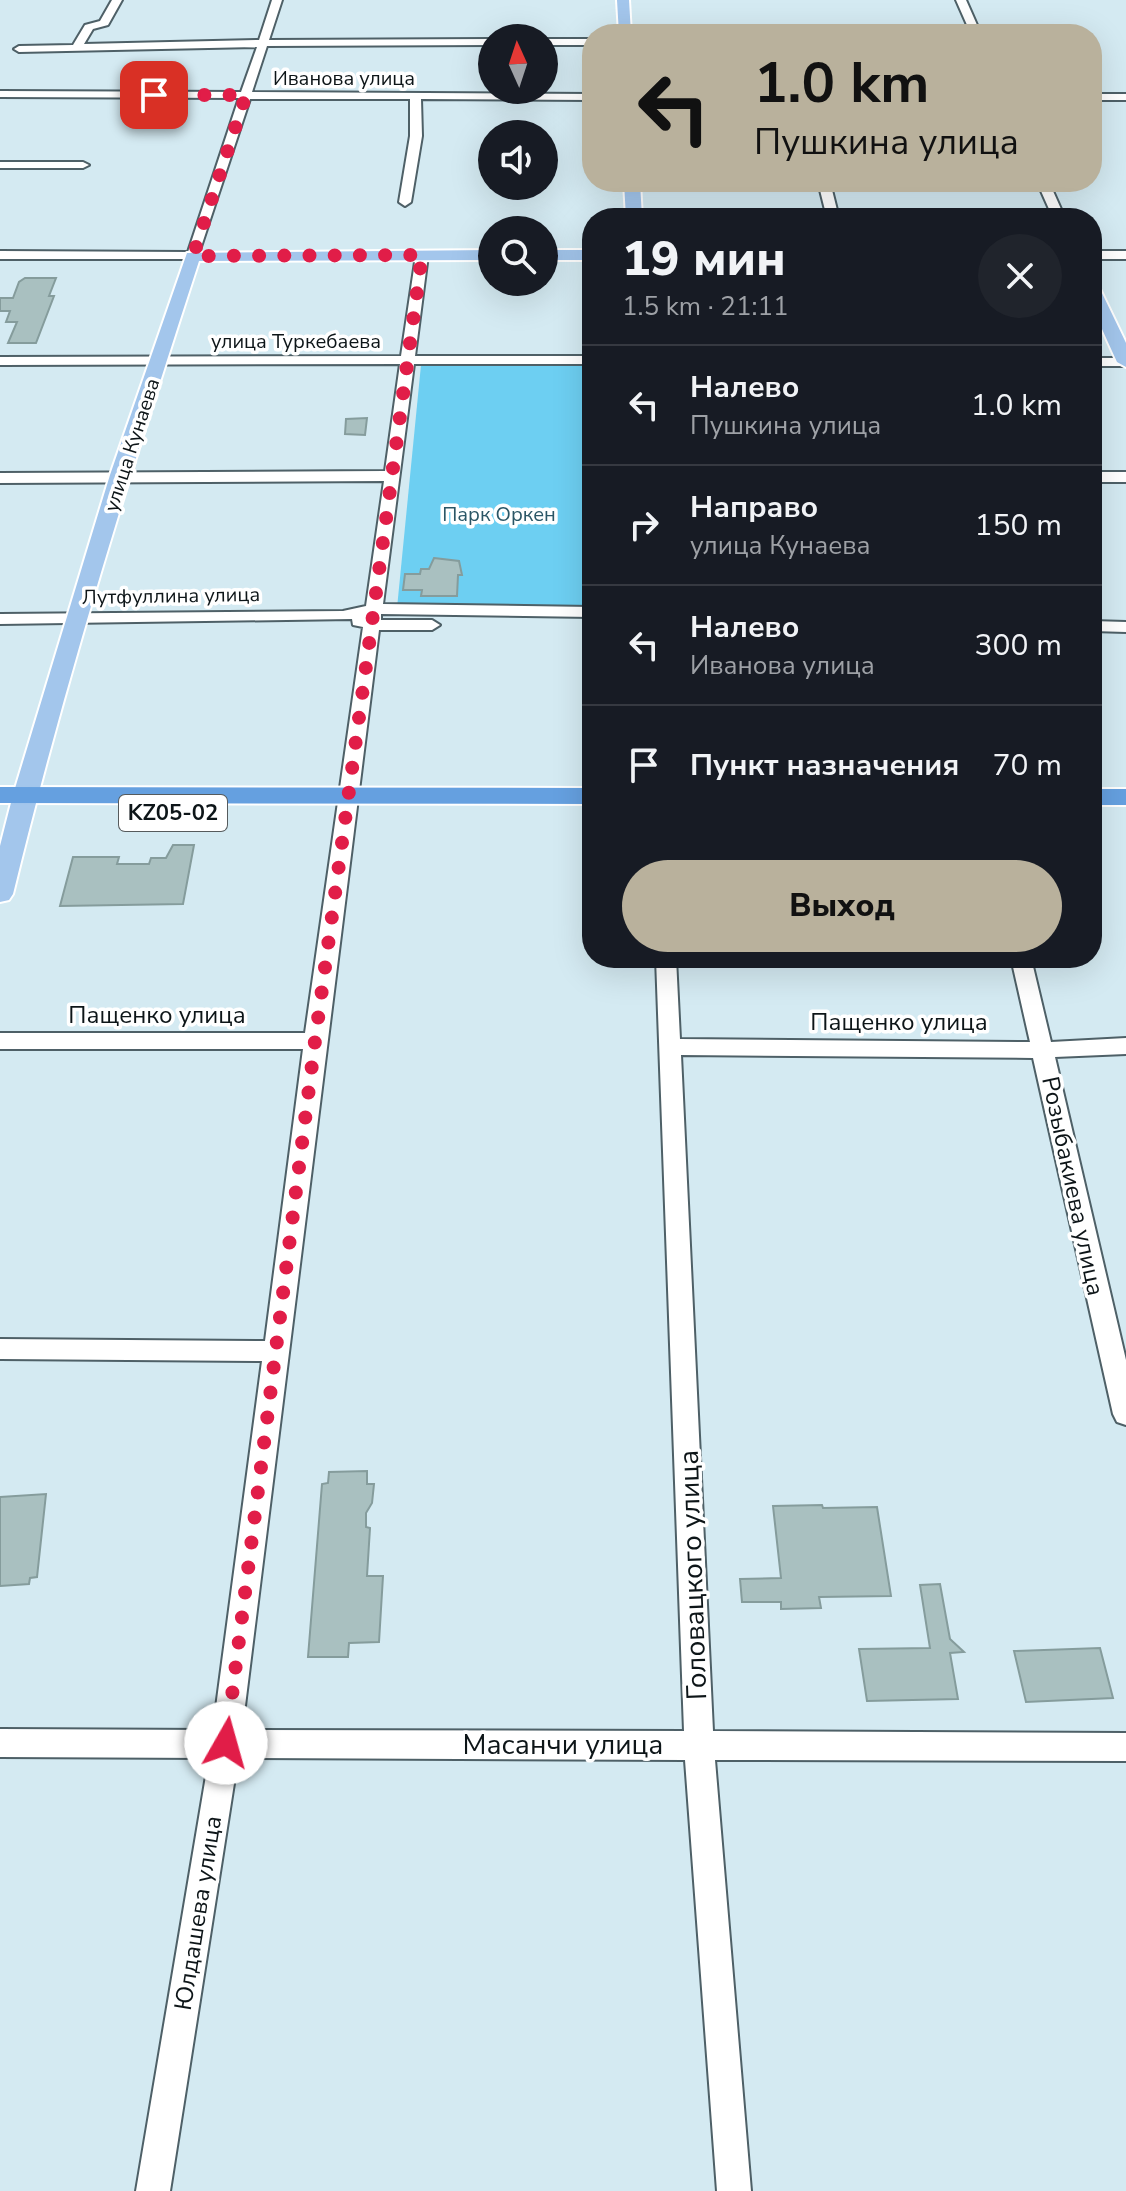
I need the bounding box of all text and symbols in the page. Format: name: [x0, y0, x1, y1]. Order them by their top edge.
north arrow: [478, 24, 558, 104]
map controls: [478, 24, 558, 296]
text: 1.0 km: [754, 45, 929, 122]
icon: left: [622, 56, 726, 160]
pin: [120, 61, 188, 129]
street label: Иванова улица: [273, 65, 415, 92]
icon: arrive: [132, 73, 176, 117]
text: Пушкина улица: [754, 118, 1019, 167]
button: sound: [478, 120, 558, 200]
button: search: [478, 216, 558, 296]
text: 19 мин: [622, 226, 786, 292]
button: close: [978, 234, 1062, 318]
text: 1.5 km · 21:11: [622, 289, 789, 324]
street label: улица Туркебаева: [211, 328, 381, 355]
text: Налево: [690, 367, 799, 408]
street label: улица Кунаева: [98, 375, 166, 515]
icon: left: [622, 383, 666, 427]
text: 1.0 km: [971, 385, 1062, 426]
text: Пушкина улица: [690, 408, 881, 443]
text: Направо: [690, 487, 818, 528]
park label: Парк Оркен: [442, 501, 556, 528]
icon: right: [622, 503, 666, 547]
text: 150 m: [975, 505, 1062, 546]
text: улица Кунаева: [690, 528, 870, 563]
street label: Лутфуллина улица: [82, 581, 260, 611]
text: Налево: [690, 607, 799, 648]
icon: left: [622, 623, 666, 667]
text: 300 m: [975, 625, 1062, 666]
text: Иванова улица: [690, 648, 875, 683]
icon: arrive: [622, 743, 666, 787]
text: Пункт назначения: [690, 745, 959, 786]
text: 70 m: [993, 745, 1062, 786]
road number: KZ05-02: [119, 795, 227, 831]
button: Выход: [622, 860, 1062, 952]
street label: Пащенко улица: [68, 999, 246, 1031]
street label: Пащенко улица: [810, 1006, 988, 1038]
street label: Розыбакиева улица: [1034, 1074, 1112, 1298]
street label: Головацкого улица: [670, 1449, 716, 1701]
position arrow: [184, 1701, 268, 1785]
street label: Масанчи улица: [463, 1726, 663, 1764]
street label: Юлдашева улица: [167, 1814, 229, 2012]

